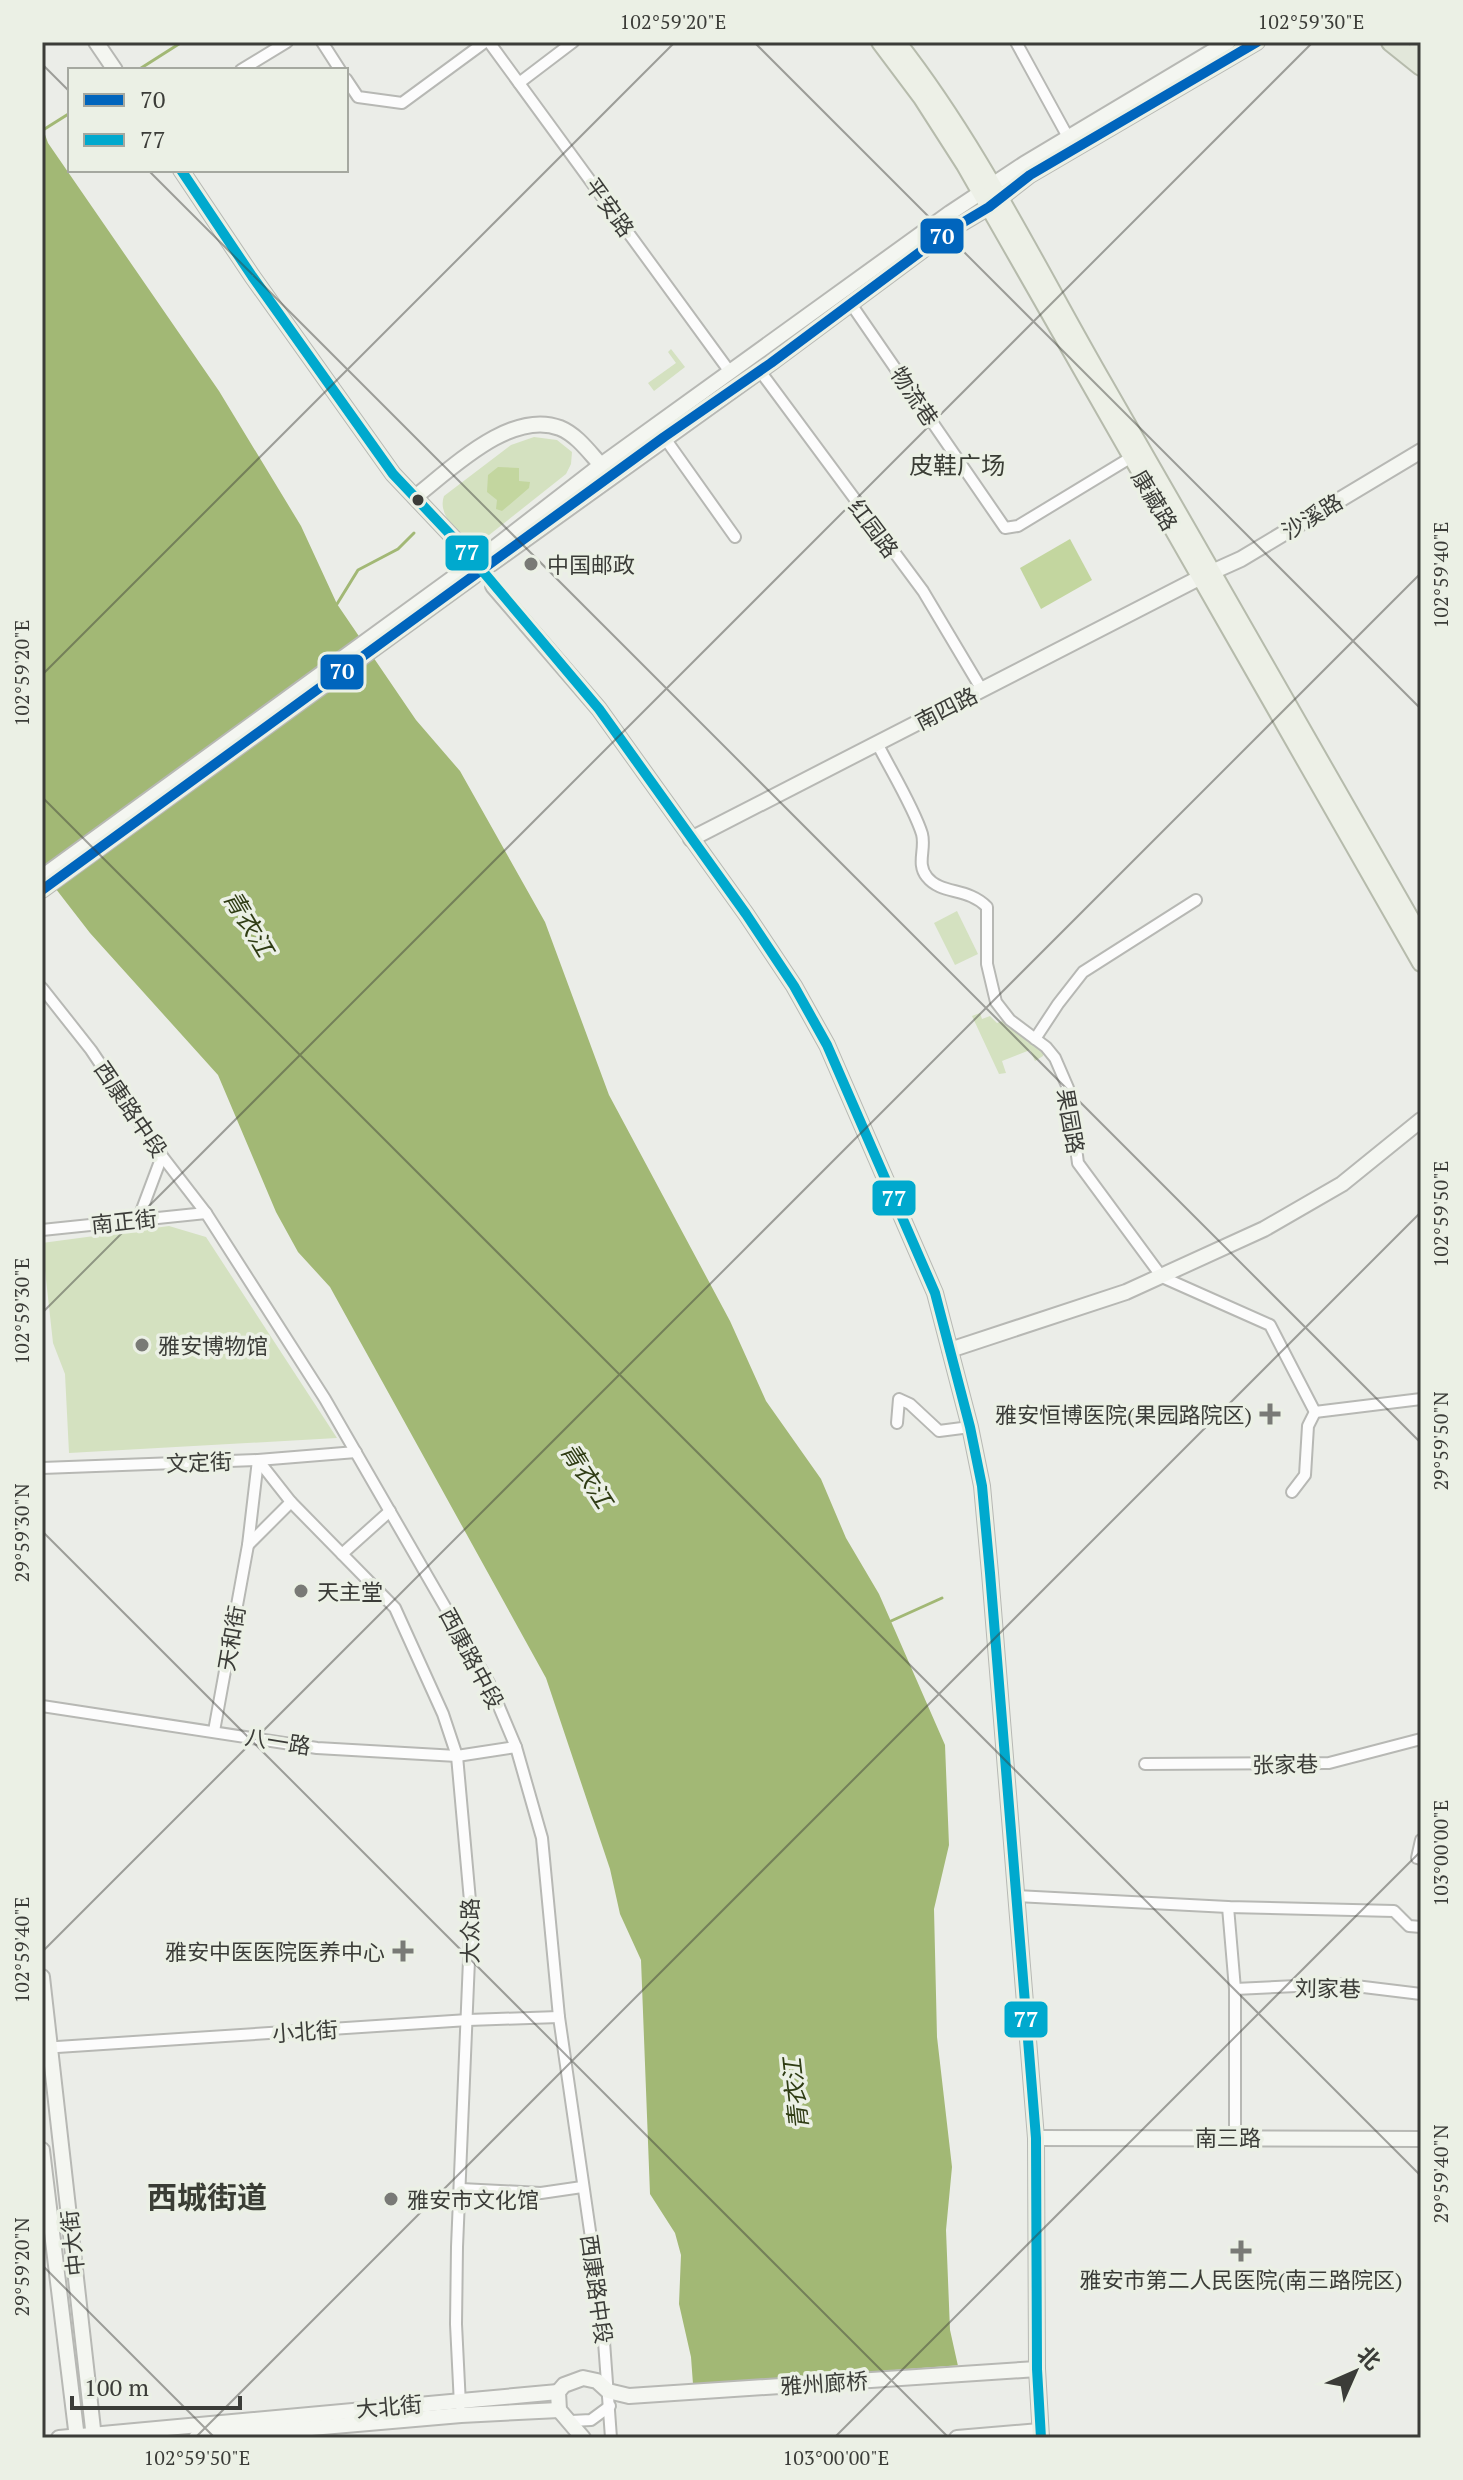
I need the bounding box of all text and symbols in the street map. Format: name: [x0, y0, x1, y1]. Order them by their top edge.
text: 102°59'20"E: [620, 8, 726, 35]
text: 102°59'30"E: [1258, 8, 1364, 35]
legend: [68, 68, 348, 172]
text: 70: [140, 83, 166, 115]
text: 77: [140, 123, 166, 155]
street label: 平安路: [579, 172, 641, 242]
line badge: 70: [919, 217, 965, 255]
text: 70: [930, 221, 954, 250]
street label: 物流巷: [885, 361, 945, 431]
district label: 皮鞋广场: [909, 449, 1005, 481]
street label: 康藏路: [1126, 464, 1184, 536]
street label: 沙溪路: [1276, 487, 1348, 545]
unlabelled marker: [410, 492, 426, 508]
street label: 红园路: [843, 493, 905, 563]
text: 102°59'40"E: [1427, 522, 1454, 628]
line badge: 77: [444, 534, 490, 572]
text: 77: [455, 537, 479, 566]
place label: 中国邮政: [547, 550, 635, 579]
marker: 中国邮政: [522, 555, 540, 573]
text: 102°59'20"E: [8, 620, 35, 726]
line badge: 70: [319, 653, 365, 691]
text: 70: [330, 656, 354, 685]
street label: 南四路: [910, 680, 982, 736]
water label: 青衣江: [217, 884, 283, 965]
street label: 西康路中段: [88, 1055, 174, 1163]
street label: 果园路: [1051, 1086, 1091, 1156]
text: 102°59'50"E: [1427, 1161, 1454, 1267]
line badge: 77: [871, 1179, 917, 1217]
text: 77: [882, 1183, 906, 1212]
street label: 南正街: [90, 1203, 158, 1239]
text: 102°59'30"E: [8, 1258, 35, 1364]
place label: 雅安博物馆: [158, 1331, 268, 1360]
marker: 雅安博物馆: [133, 1336, 151, 1354]
text: 29°59'50"N: [1427, 1391, 1454, 1491]
place label: 雅安恒博医院(果园路院区): [995, 1400, 1252, 1429]
marker: 雅安恒博医院(果园路院区): [1259, 1403, 1281, 1425]
water label: 青衣江: [554, 1436, 622, 1516]
street label: 文定街: [166, 1446, 232, 1478]
text: 29°59'30"N: [8, 1483, 35, 1583]
place label: 天主堂: [317, 1577, 383, 1606]
marker: 天主堂: [292, 1582, 310, 1600]
street label: 天和街: [211, 1603, 251, 1673]
street label: 西康路中段: [433, 1603, 511, 1713]
street label: 八一路: [243, 1722, 313, 1760]
street label: 张家巷: [1252, 1749, 1318, 1779]
text: 103°00'00"E: [1427, 1800, 1454, 1906]
text: 102°59'40"E: [8, 1897, 35, 2003]
street label: 大众路: [455, 1898, 484, 1964]
place label: 雅安中医医院医养中心: [165, 1937, 385, 1966]
marker: 雅安中医医院医养中心: [392, 1940, 414, 1962]
street label: 刘家巷: [1295, 1973, 1361, 2003]
line badge: 77: [1003, 2000, 1049, 2039]
text: 77: [1014, 2004, 1038, 2033]
street label: 小北街: [271, 2014, 339, 2048]
water label: 青衣江: [775, 2054, 815, 2131]
street label: 南三路: [1195, 2123, 1261, 2152]
text: 29°59'40"N: [1427, 2124, 1454, 2224]
district label: 西城街道: [147, 2177, 267, 2217]
place label: 雅安市文化馆: [407, 2185, 539, 2214]
marker: 雅安市文化馆: [382, 2190, 400, 2208]
street label: 中大街: [54, 2209, 90, 2277]
text: 29°59'20"N: [8, 2217, 35, 2317]
street label: 西康路中段: [575, 2233, 619, 2345]
marker: 雅安市第二人民医院(南三路院区): [1230, 2240, 1252, 2262]
place label: 雅安市第二人民医院(南三路院区): [1079, 2265, 1403, 2294]
north arrow: [1315, 2332, 1395, 2412]
text: 北: [1351, 2339, 1388, 2376]
scale bar: [72, 2360, 240, 2410]
street label: 雅州廊桥: [779, 2365, 869, 2401]
text: 100 m: [84, 2371, 149, 2403]
street label: 大北街: [355, 2389, 423, 2423]
text: 102°59'50"E: [144, 2444, 250, 2471]
text: 103°00'00"E: [783, 2444, 889, 2471]

